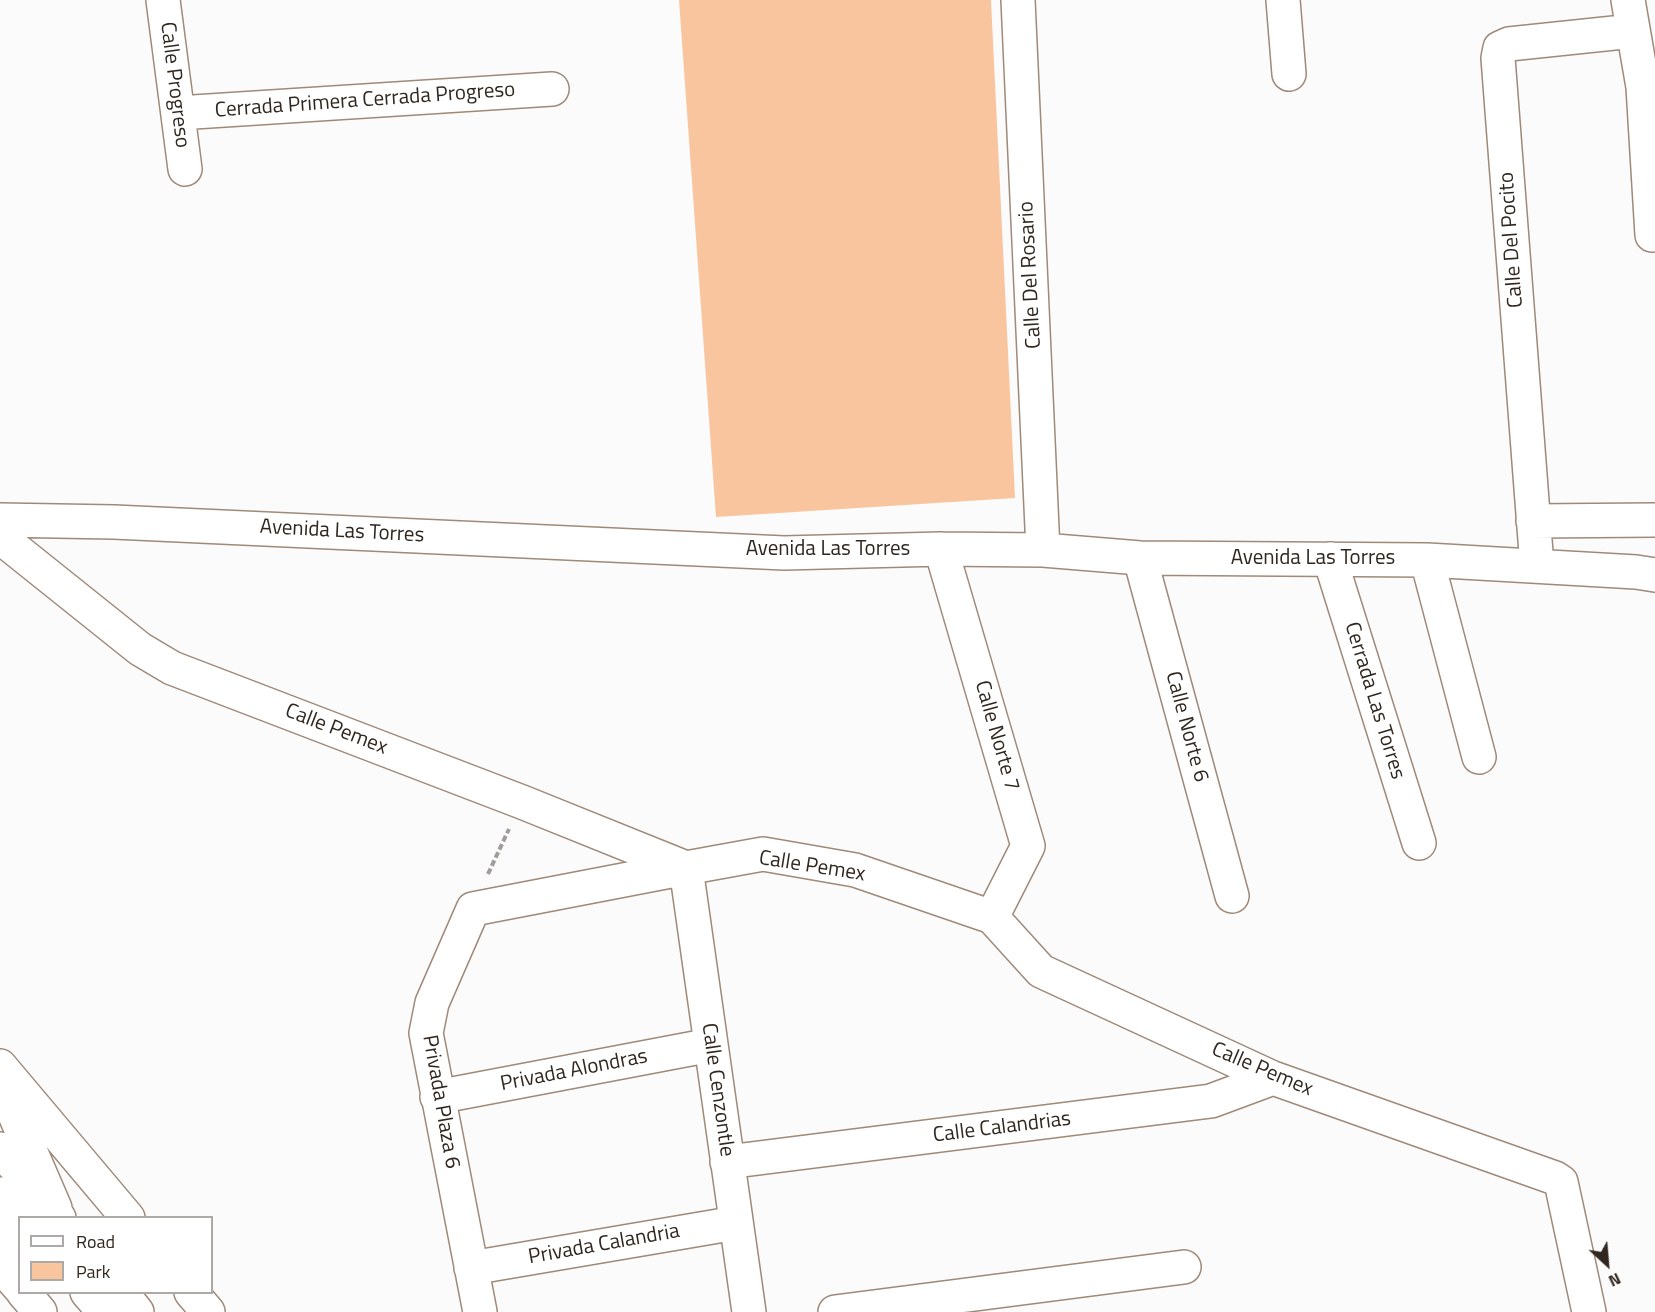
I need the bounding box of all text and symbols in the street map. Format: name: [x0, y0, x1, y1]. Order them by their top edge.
street label: Calle Progreso: [154, 21, 194, 149]
street label: Cerrada Primera Cerrada Progreso: [214, 78, 516, 124]
street label: Calle Del Pocito: [1495, 171, 1529, 309]
street label: Calle Del Rosario: [1015, 201, 1047, 349]
street label: Avenida Las Torres: [259, 515, 425, 549]
street label: Avenida Las Torres: [746, 537, 910, 563]
street label: Avenida Las Torres: [1231, 546, 1395, 572]
street label: Cerrada Las Torres: [1338, 619, 1410, 783]
street label: Calle Norte 6: [1159, 669, 1213, 785]
street label: Calle Norte 7: [968, 678, 1024, 794]
street label: Calle Pemex: [281, 699, 391, 761]
street label: Calle Pemex: [757, 846, 867, 888]
street label: Calle Cenzontle: [695, 1022, 739, 1158]
street label: Privada Plaza 6: [416, 1033, 464, 1171]
street label: Calle Pemex: [1208, 1037, 1316, 1103]
street label: Privada Alondras: [498, 1044, 650, 1098]
street label: Calle Calandrias: [932, 1107, 1072, 1149]
legend: [18, 1216, 213, 1294]
street label: Privada Calandria: [526, 1219, 682, 1271]
text: Road: [76, 1228, 115, 1255]
north arrow: [1577, 1234, 1637, 1294]
text: Park: [76, 1258, 110, 1285]
text: N: [1605, 1267, 1625, 1293]

